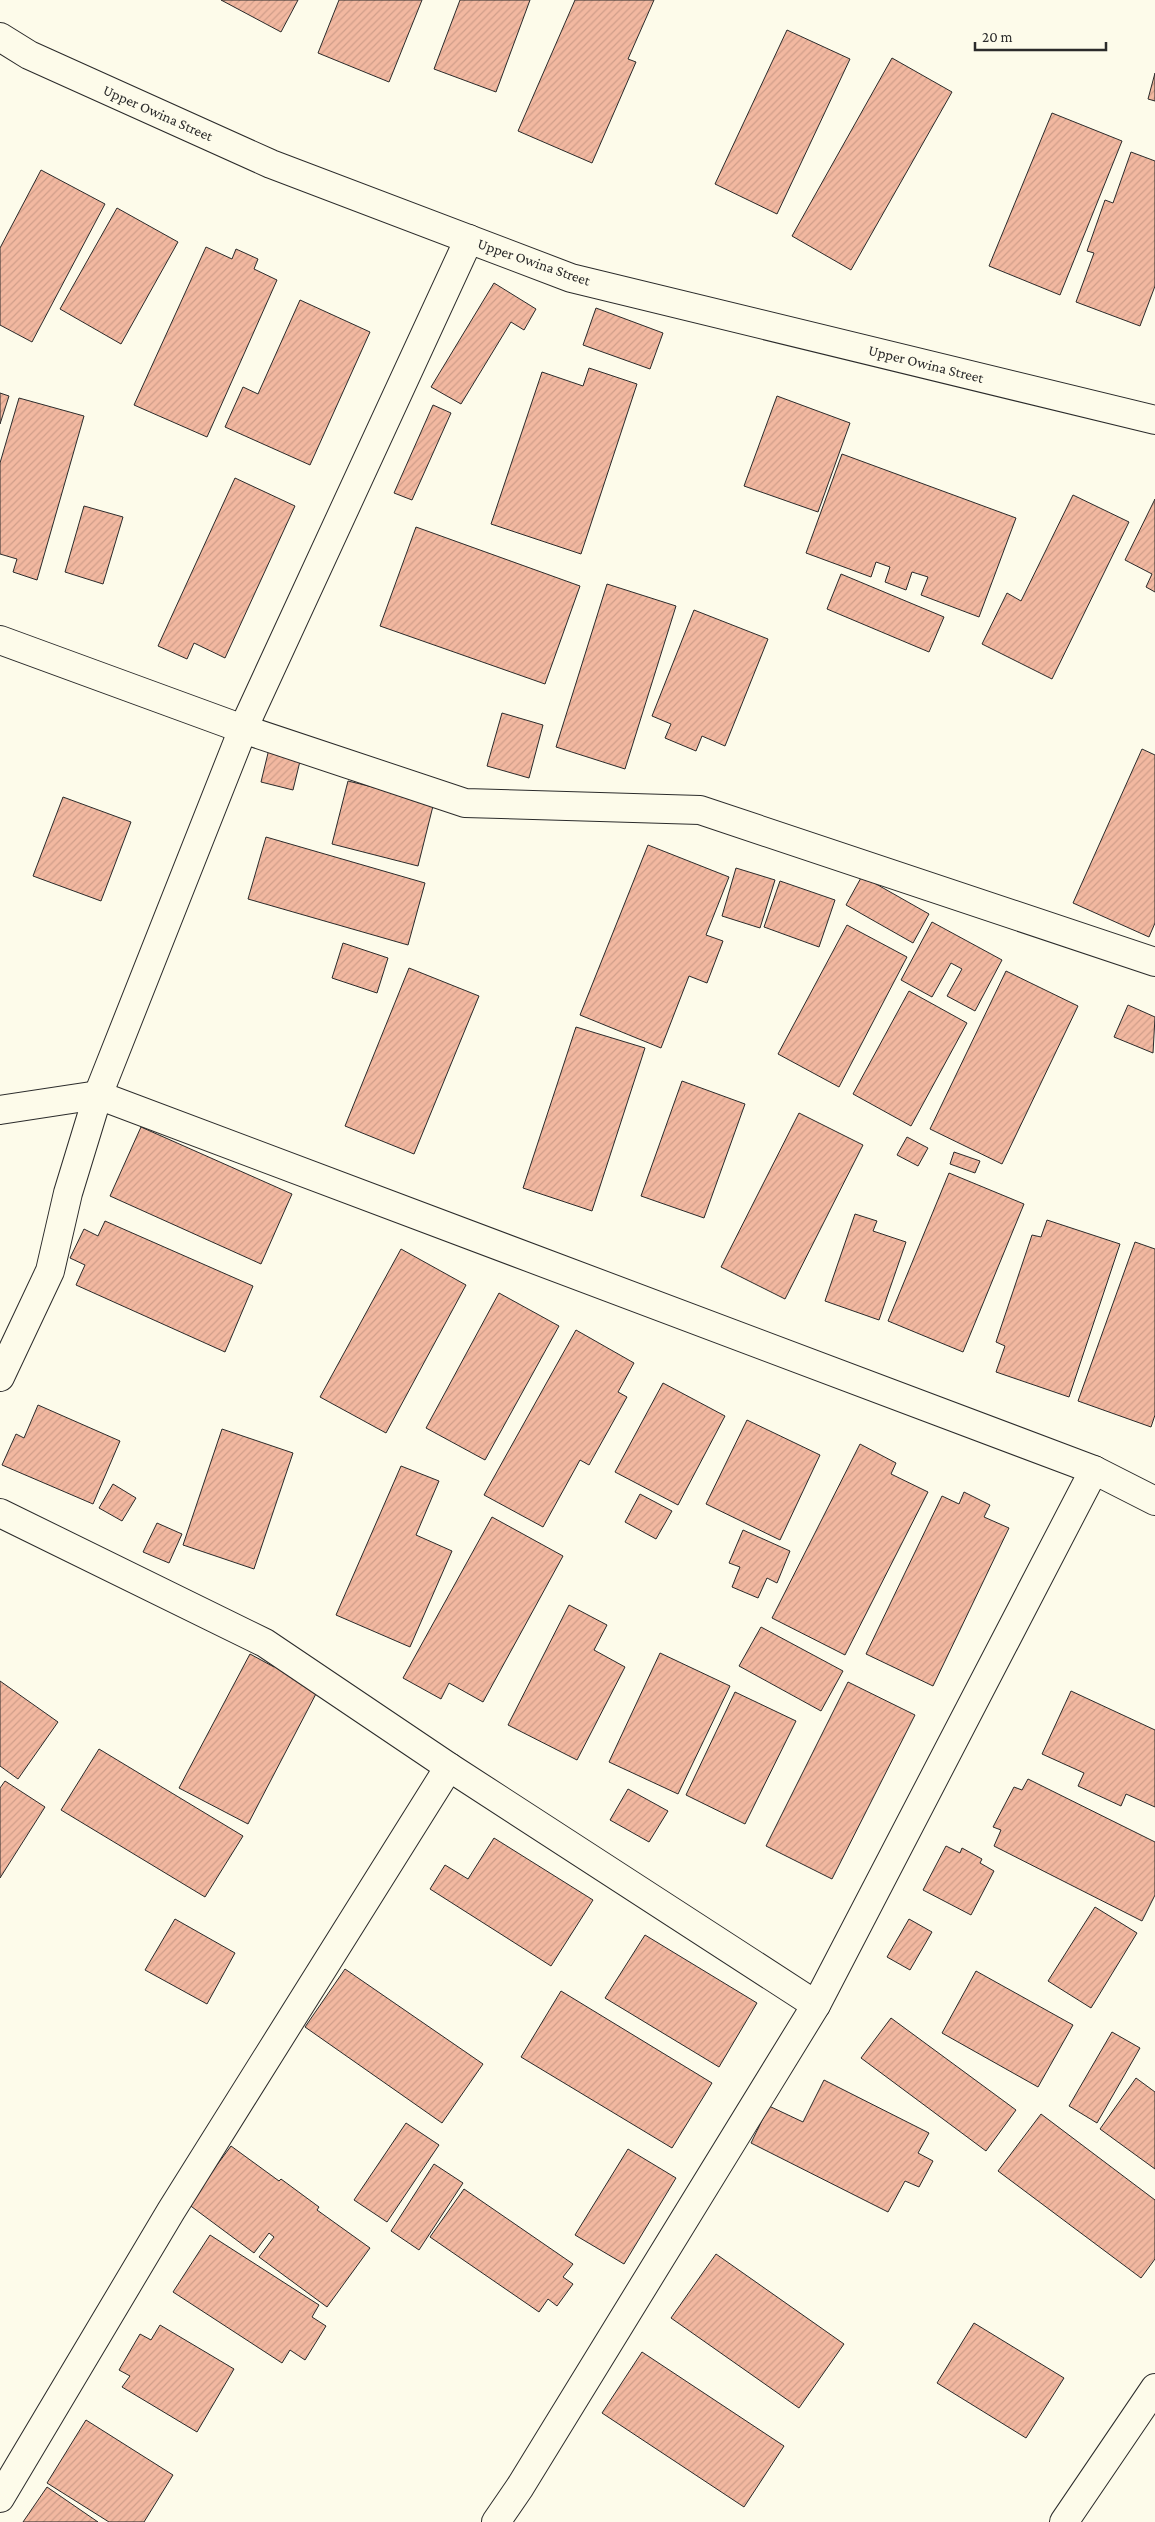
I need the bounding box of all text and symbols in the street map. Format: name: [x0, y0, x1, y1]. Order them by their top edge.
scale bar: [975, 20, 1106, 52]
text: 20 m: [982, 29, 1013, 45]
street label: Upper Owina Street: [100, 82, 216, 146]
street label: Upper Owina Street: [475, 235, 593, 290]
street label: Upper Owina Street: [866, 342, 986, 387]

